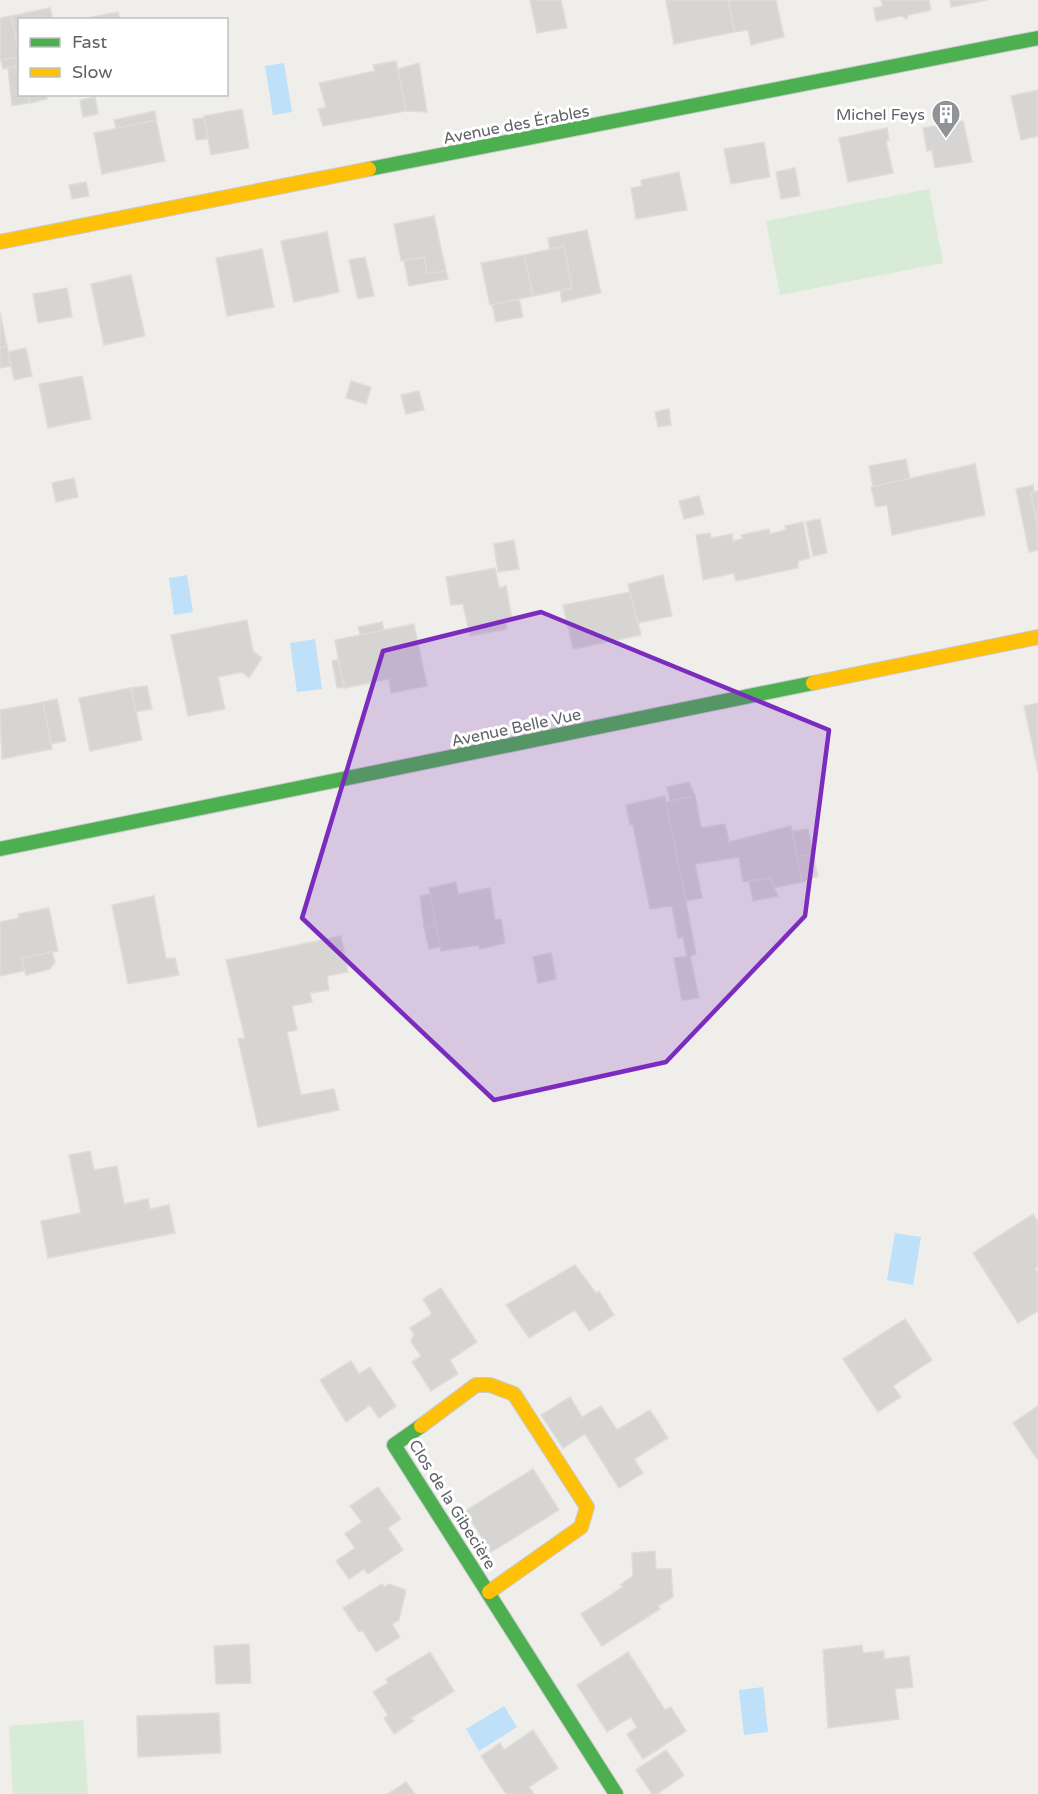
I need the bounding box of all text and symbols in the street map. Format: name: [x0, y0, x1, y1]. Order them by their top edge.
legend: [18, 18, 228, 96]
text: Fast: [72, 31, 107, 53]
text: Slow: [72, 61, 113, 83]
building icon: Michel Feys: [930, 98, 962, 140]
street label: Avenue des Érables: [441, 101, 591, 149]
place label: Michel Feys: [836, 105, 925, 125]
street label: Avenue Belle Vue: [450, 704, 583, 751]
street label: Clos de la Gibecière: [404, 1436, 500, 1573]

